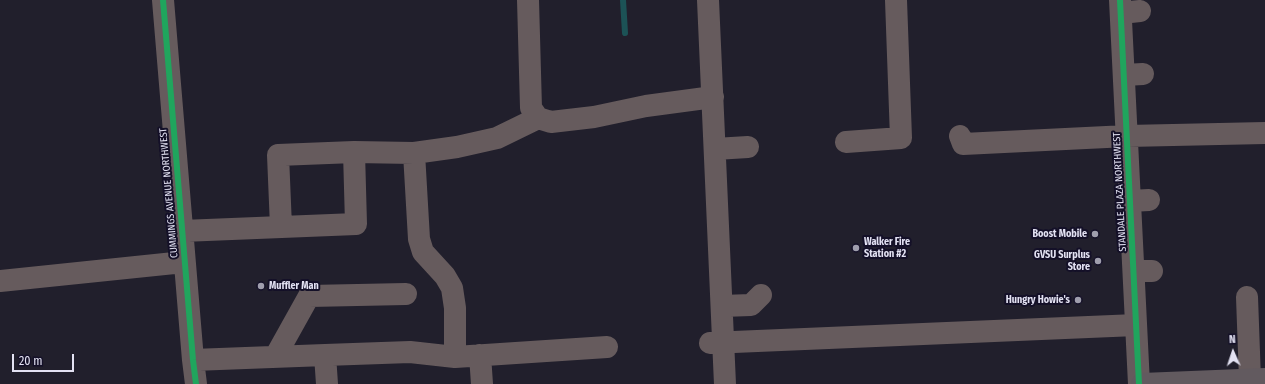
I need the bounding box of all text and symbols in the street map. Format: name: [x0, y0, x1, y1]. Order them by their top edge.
street label: CUMMINGS AVENUE NORTHWEST: [157, 128, 181, 258]
street label: STANDALE PLAZA NORTHWEST: [1111, 132, 1129, 252]
place label: Boost Mobile: [1032, 228, 1087, 240]
marker: Boost Mobile: [1090, 229, 1100, 239]
place label: Walker Fire Station #2: [864, 236, 910, 260]
marker: Walker Fire Station #2: [851, 243, 861, 253]
place label: GVSU Surplus Store: [1034, 249, 1090, 272]
marker: GVSU Surplus Store: [1093, 256, 1103, 266]
place label: Muffler Man: [269, 280, 319, 292]
marker: Muffler Man: [256, 281, 266, 291]
place label: Hungry Howie's: [1006, 294, 1070, 306]
marker: Hungry Howie's: [1073, 295, 1083, 305]
north arrow: [1213, 332, 1253, 372]
text: N: [1229, 333, 1236, 346]
scale bar: [14, 346, 76, 372]
text: 20 m: [19, 354, 43, 368]

